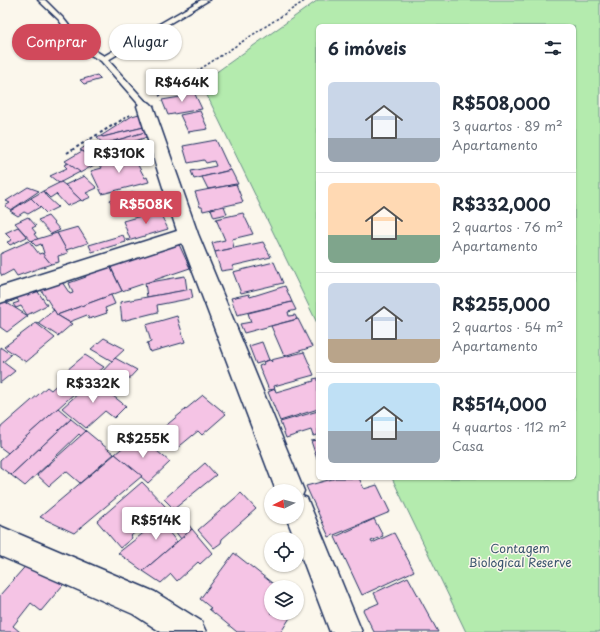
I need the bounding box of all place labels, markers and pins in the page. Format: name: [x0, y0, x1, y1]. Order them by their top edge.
pin: R$464K: [149, 69, 215, 103]
pin: R$310K: [86, 140, 152, 174]
pin: R$508K: [113, 191, 179, 225]
pin: R$332K: [60, 370, 126, 404]
pin: R$255K: [110, 425, 176, 459]
pin: R$514K: [123, 507, 189, 541]

